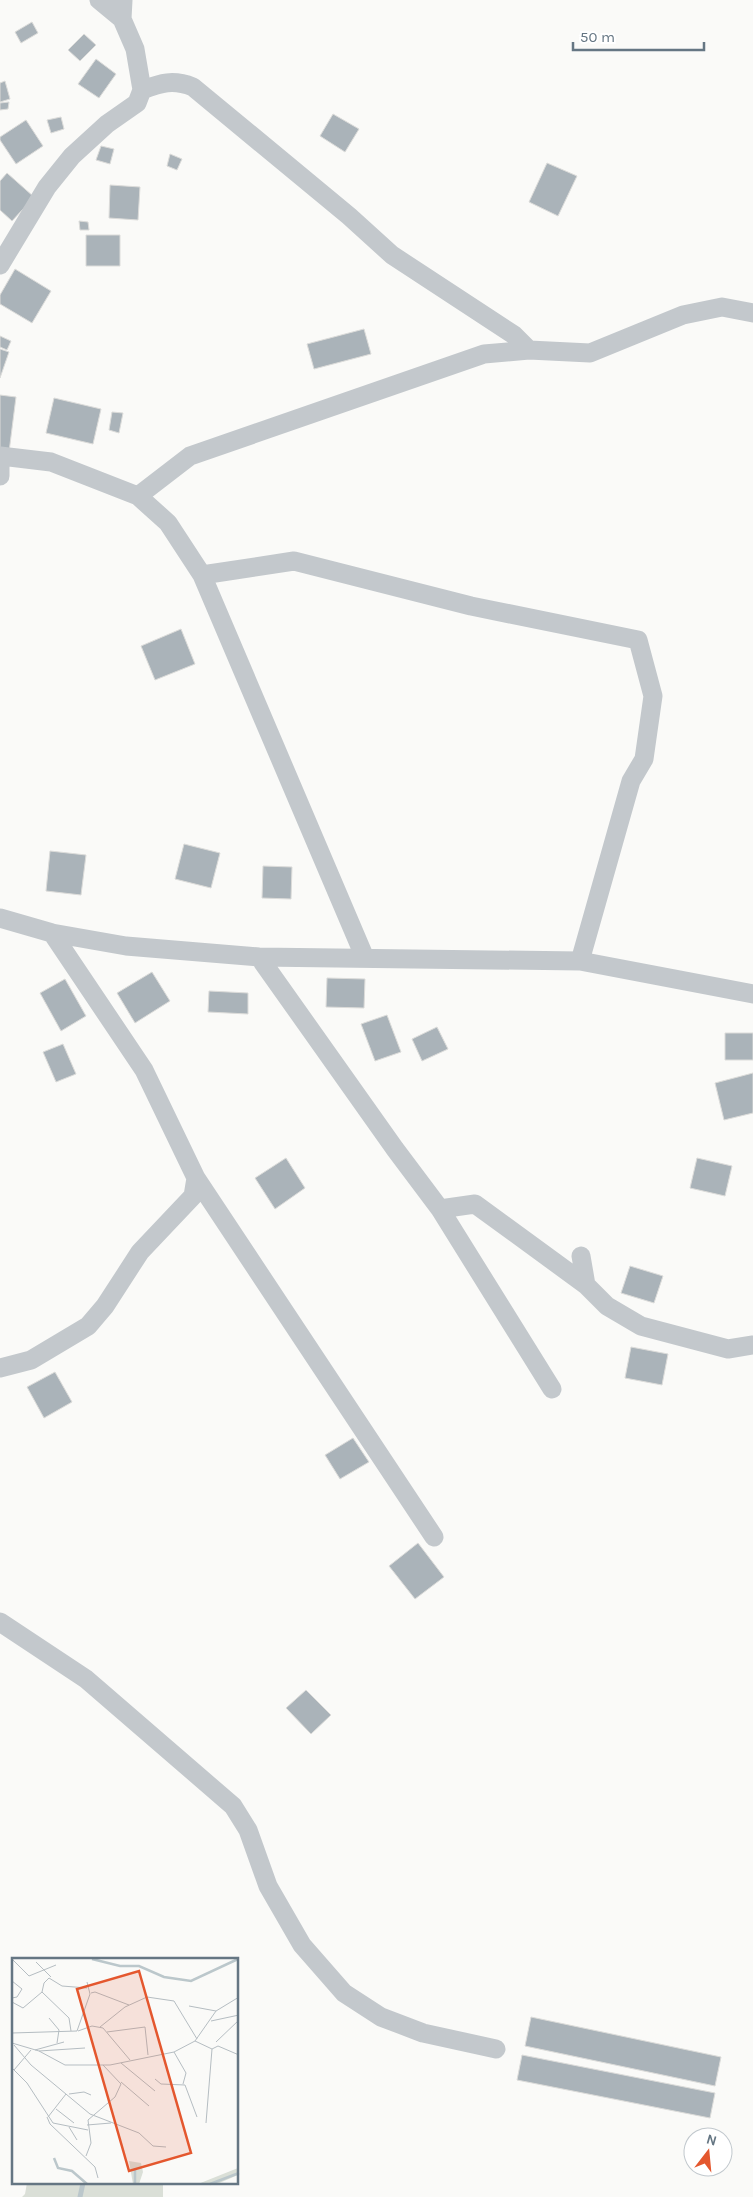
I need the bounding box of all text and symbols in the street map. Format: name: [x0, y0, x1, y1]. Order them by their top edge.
scale bar: [573, 20, 704, 52]
text: 50 m: [580, 28, 615, 46]
inset map: [12, 1958, 239, 2184]
north arrow: [683, 2127, 733, 2177]
text: N: [704, 2130, 719, 2150]

